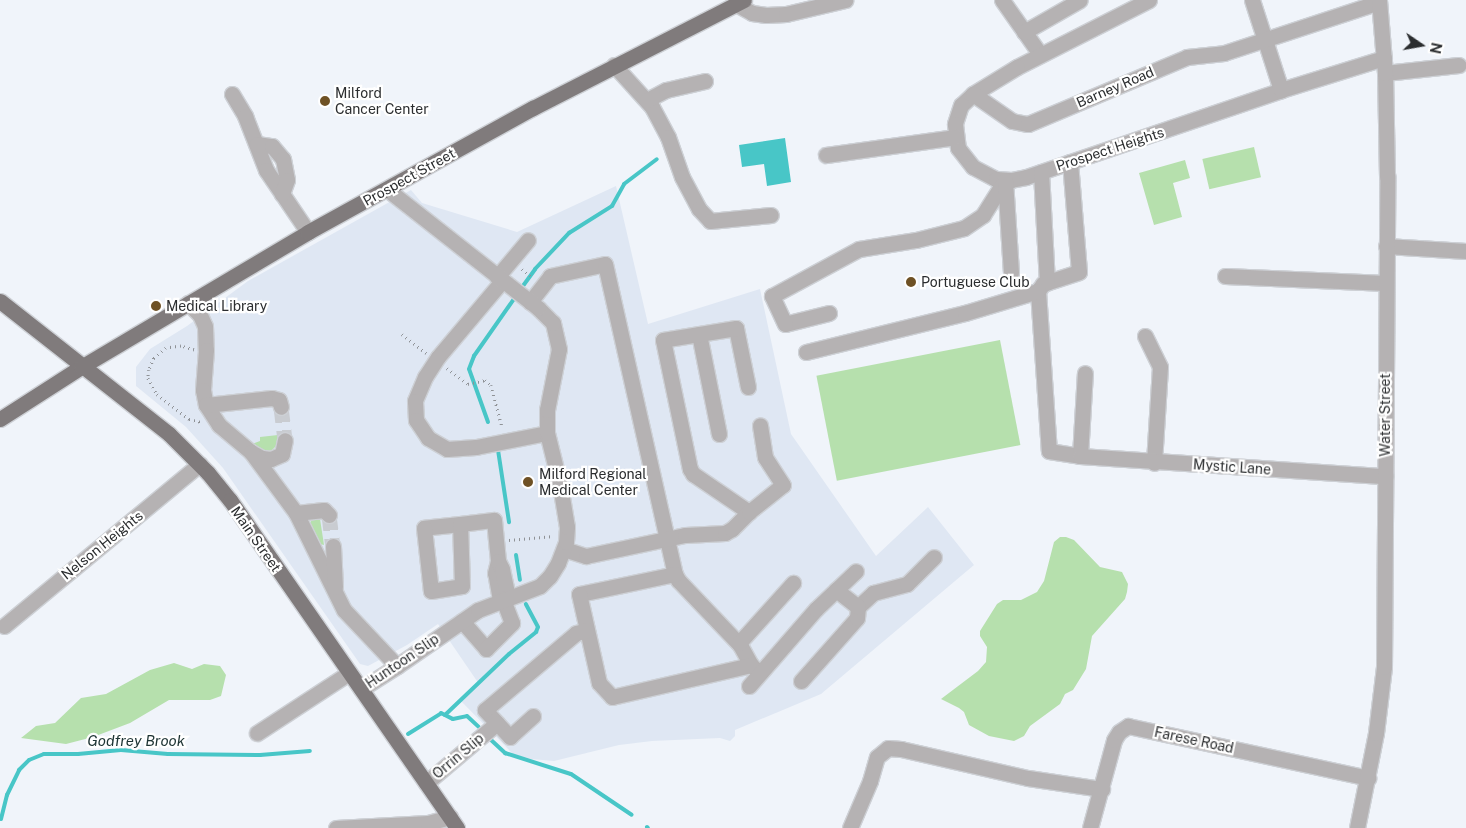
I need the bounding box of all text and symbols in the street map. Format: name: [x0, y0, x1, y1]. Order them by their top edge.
north arrow: [1396, 20, 1446, 70]
text: N: [1427, 41, 1445, 55]
street label: Barney Road: [1074, 63, 1156, 111]
place label: Milford Cancer Center: [335, 85, 429, 118]
marker: Milford Cancer Center: [319, 95, 331, 107]
street label: Prospect Heights: [1054, 124, 1166, 174]
street label: Prospect Street: [360, 145, 458, 209]
place label: Portuguese Club: [921, 274, 1030, 290]
marker: Portuguese Club: [905, 276, 917, 288]
place label: Medical Library: [166, 298, 267, 314]
marker: Medical Library: [150, 300, 162, 312]
street label: Water Street: [1377, 373, 1393, 457]
street label: Mystic Lane: [1192, 456, 1272, 478]
place label: Milford Regional Medical Center: [539, 466, 647, 498]
marker: Milford Regional Medical Center: [521, 475, 535, 489]
street label: Main Street: [227, 503, 285, 575]
street label: Nelson Heights: [58, 507, 146, 583]
street label: Huntoon Slip: [362, 630, 442, 692]
street label: Farese Road: [1153, 723, 1235, 757]
street label: Orrin Slip: [429, 730, 487, 782]
water label: Godfrey Brook: [87, 732, 185, 750]

